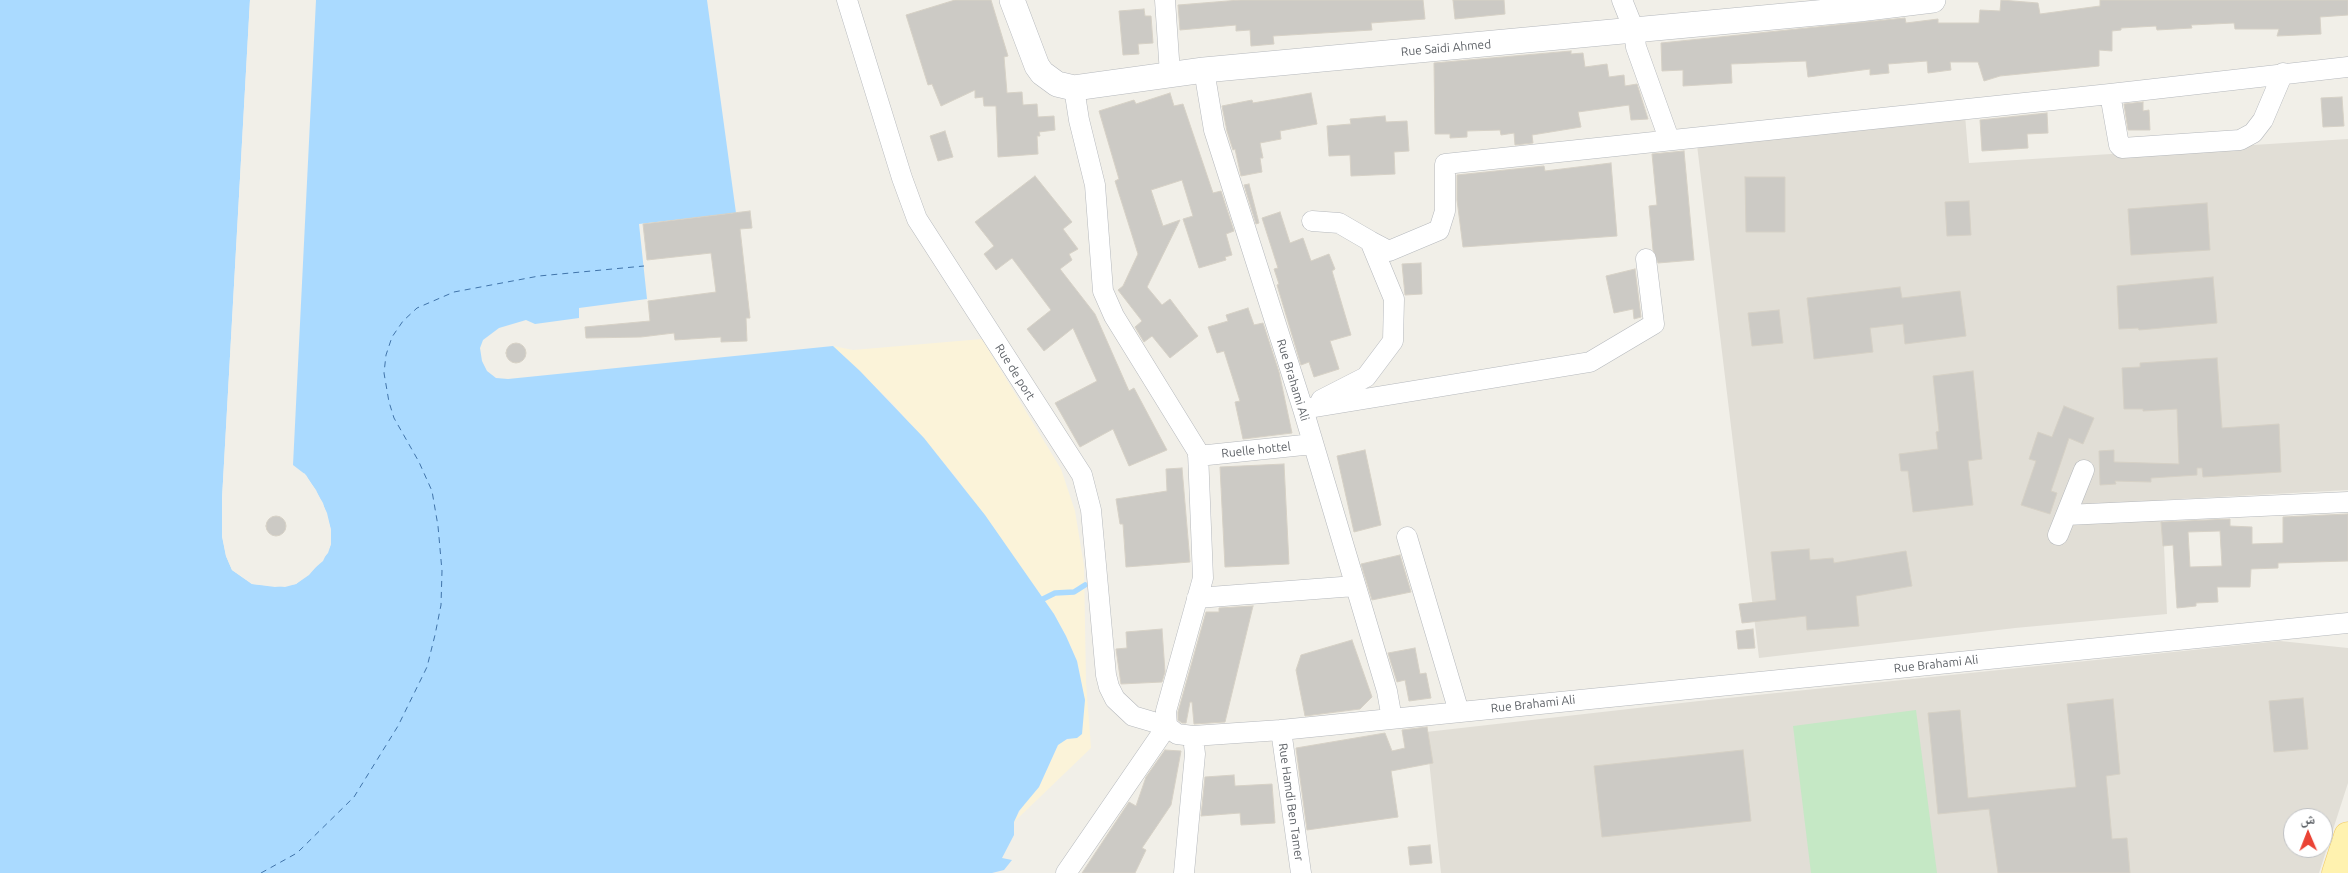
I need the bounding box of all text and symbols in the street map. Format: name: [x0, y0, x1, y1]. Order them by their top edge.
street label: Rue Saidi Ahmed: [1400, 37, 1492, 59]
street label: Rue Brahami Ali: [1274, 337, 1312, 423]
street label: Rue de port: [992, 341, 1038, 403]
street label: Ruelle hottel: [1221, 439, 1291, 461]
street label: Rue Brahami Ali: [1893, 652, 1979, 676]
street label: Rue Brahami Ali: [1490, 692, 1576, 716]
street label: Rue Hamdi Ben Tamer: [1276, 742, 1306, 862]
north arrow: [2283, 808, 2333, 858]
text: ش: [2300, 811, 2315, 827]

